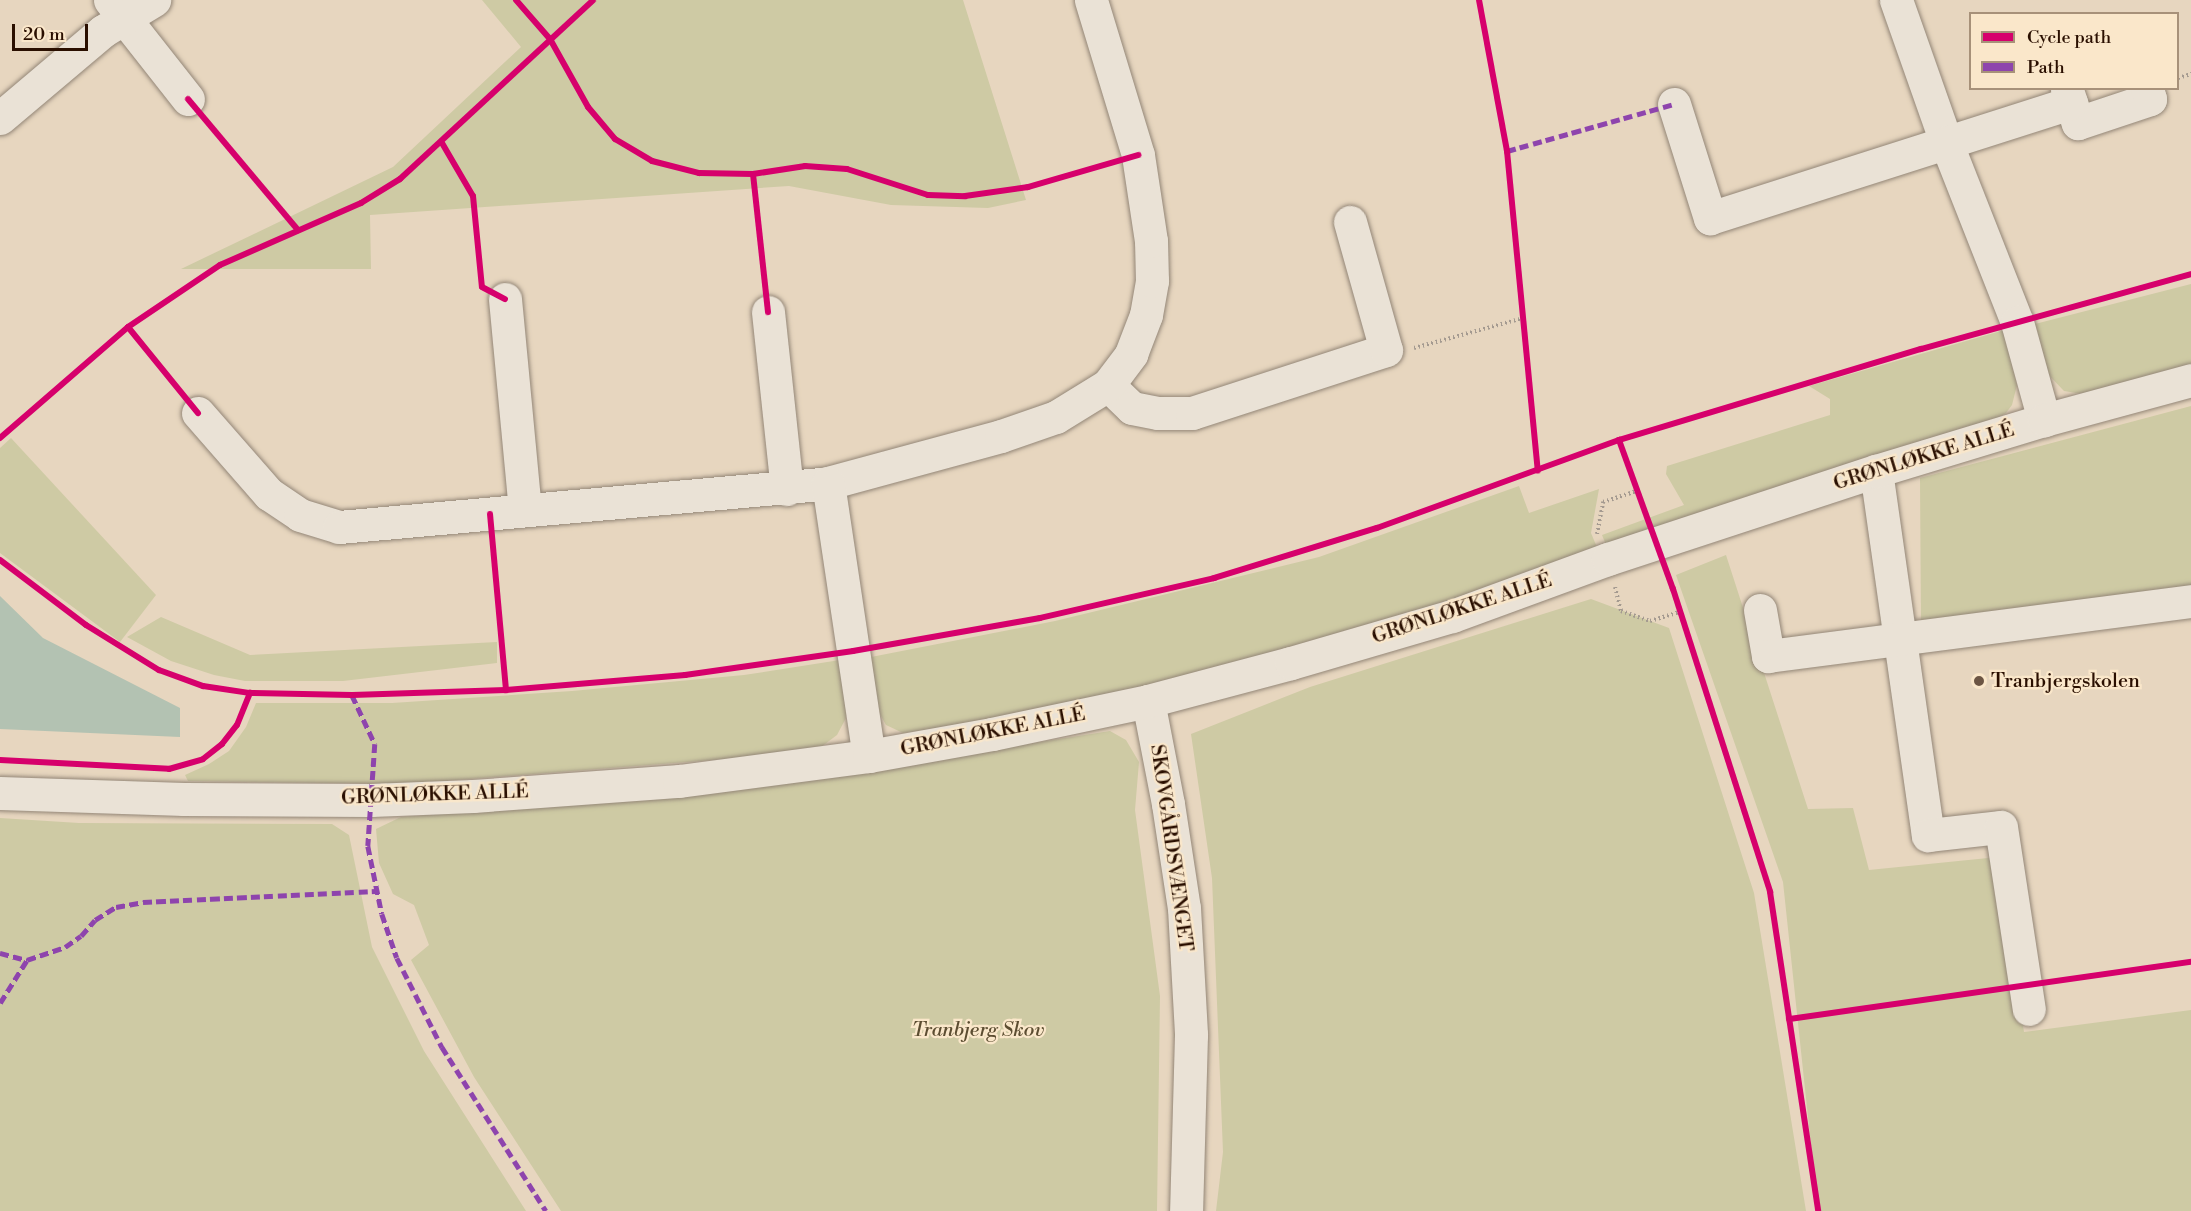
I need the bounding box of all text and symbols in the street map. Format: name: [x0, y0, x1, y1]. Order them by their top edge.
scale bar: [15, 12, 92, 50]
legend: [1969, 12, 2179, 90]
text: 20 m: [23, 23, 65, 46]
text: Cycle path: [2027, 26, 2111, 49]
text: Path: [2027, 56, 2065, 79]
street label: GRØNLØKKE ALLÉ: [1831, 418, 2017, 496]
street label: GRØNLØKKE ALLÉ: [1369, 569, 1555, 649]
place label: Tranbjergskolen: [1991, 669, 2140, 693]
marker: Tranbjergskolen: [1972, 674, 1986, 688]
street label: GRØNLØKKE ALLÉ: [898, 702, 1088, 762]
street label: SKOVGÅRDSVÆNGET: [1145, 743, 1197, 953]
street label: GRØNLØKKE ALLÉ: [341, 780, 529, 810]
park label: Tranbjerg Skov: [912, 1018, 1044, 1042]

